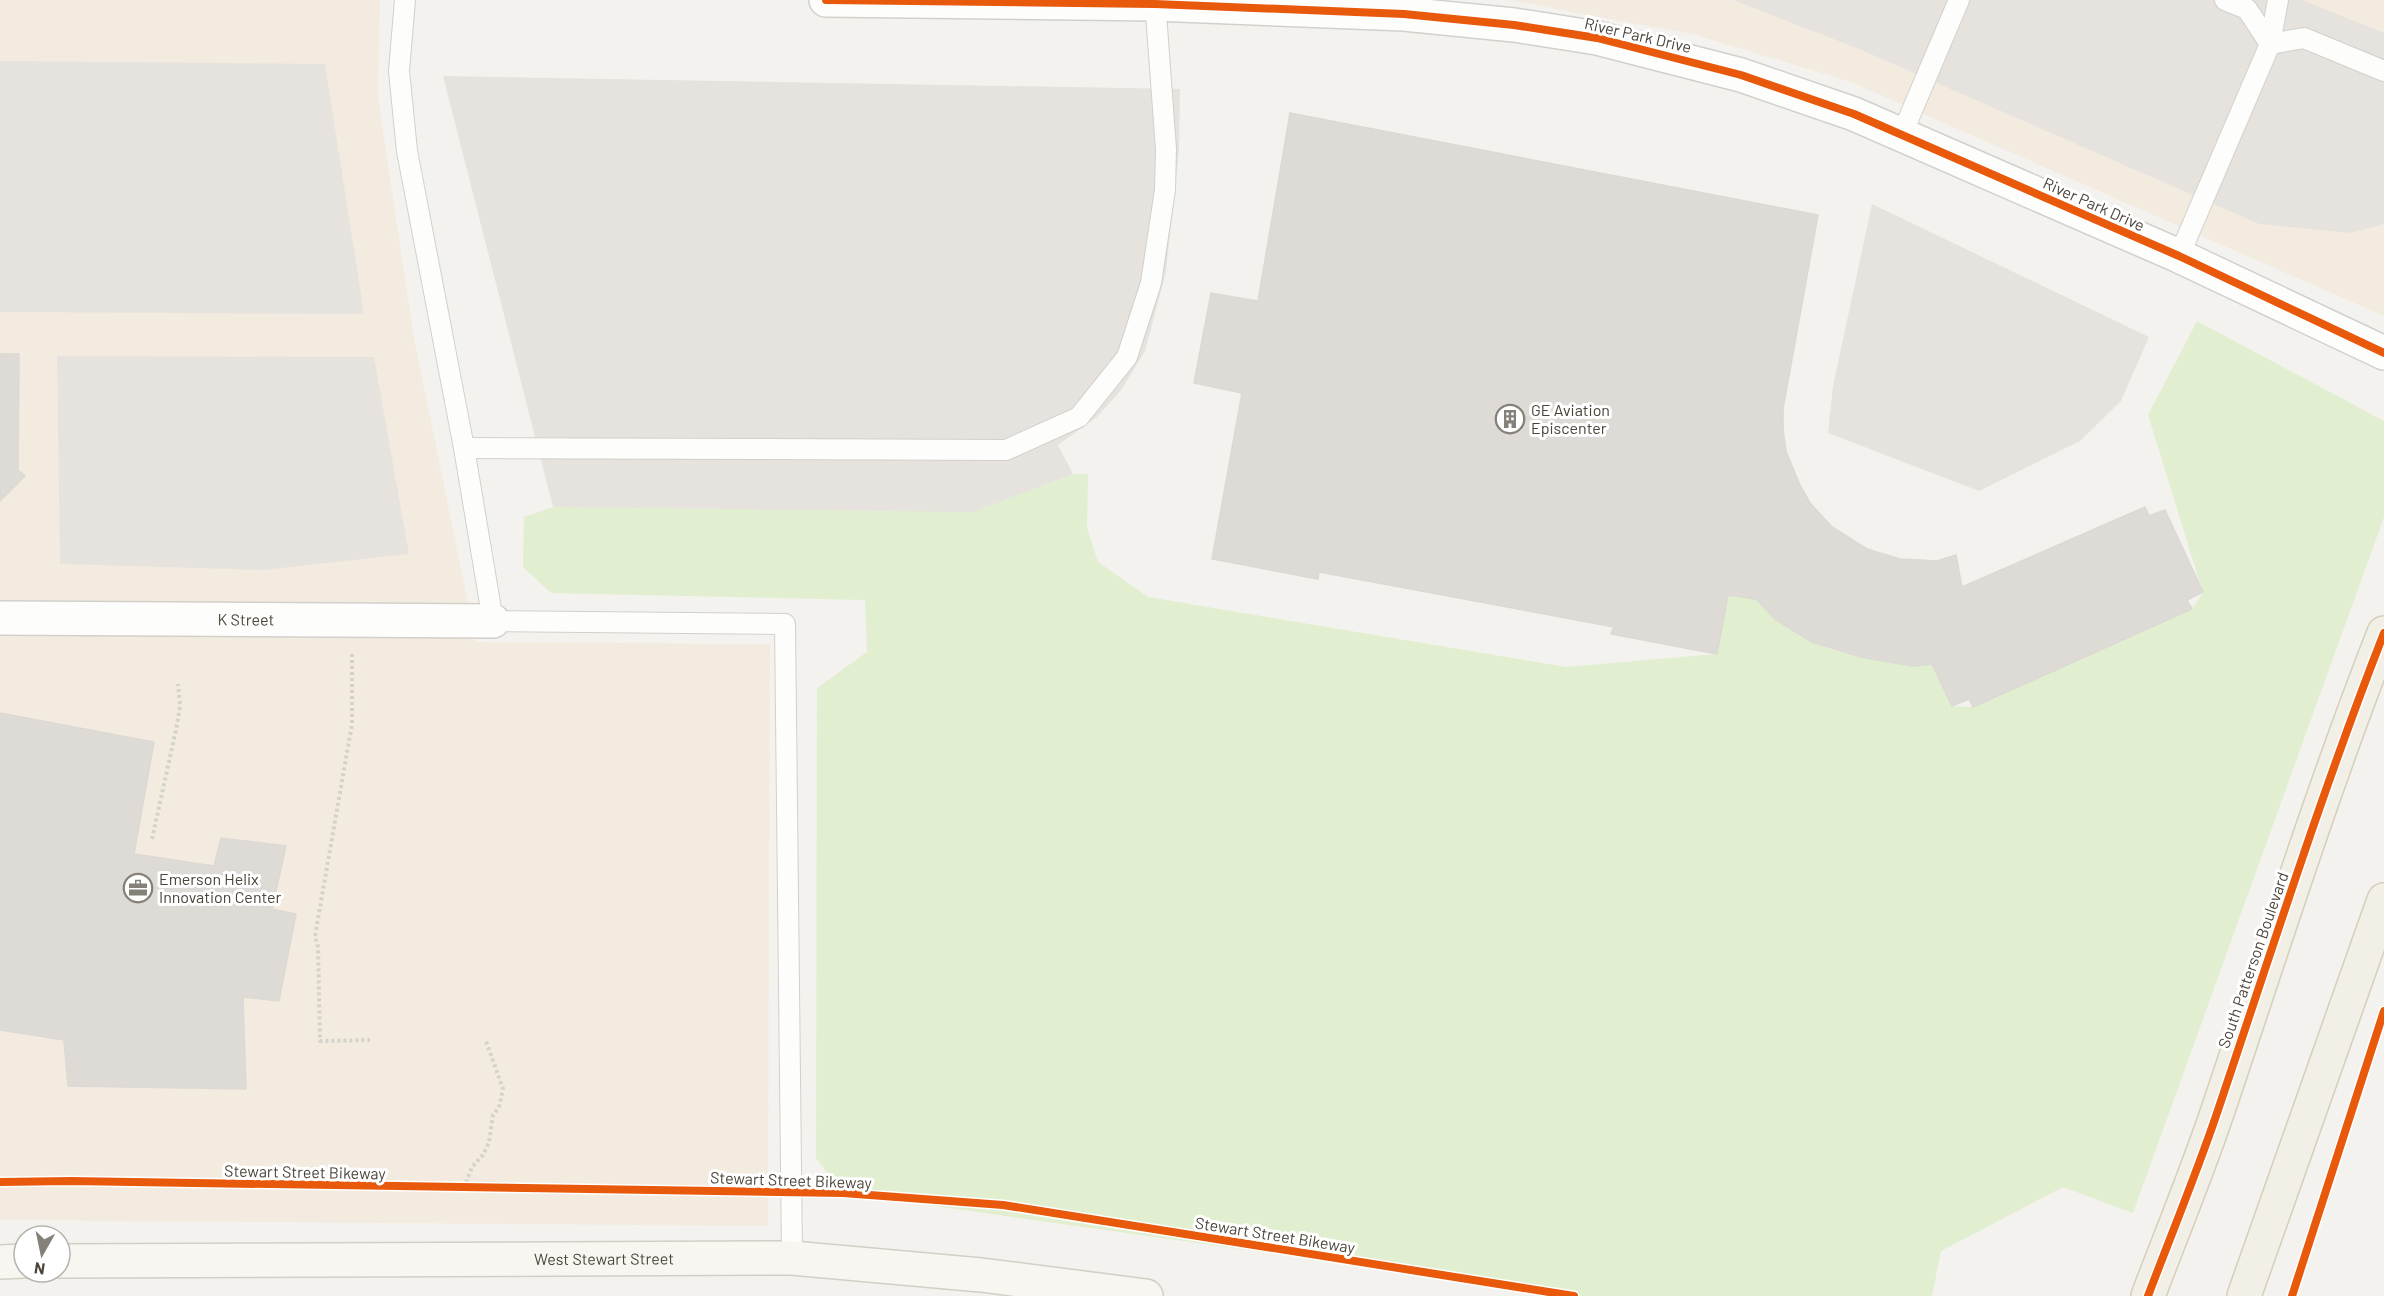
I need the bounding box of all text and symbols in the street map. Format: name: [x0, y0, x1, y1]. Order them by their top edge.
street label: River Park Drive: [1583, 13, 1693, 56]
street label: River Park Drive: [2041, 173, 2148, 234]
place label: GE Aviation Episcenter: [1531, 400, 1610, 437]
building icon: GE Aviation Episcenter: [1494, 403, 1526, 435]
street label: K Street: [218, 609, 274, 629]
place label: Emerson Helix Innovation Center: [159, 869, 282, 906]
street label: South Patterson Boulevard: [2213, 869, 2292, 1050]
office icon: Emerson Helix Innovation Center: [122, 872, 154, 904]
street label: Stewart Street Bikeway: [224, 1161, 387, 1182]
street label: Stewart Street Bikeway: [710, 1167, 873, 1192]
street label: Stewart Street Bikeway: [1194, 1212, 1357, 1257]
north arrow: [12, 1224, 72, 1284]
street label: West Stewart Street: [534, 1248, 674, 1268]
text: N: [33, 1259, 46, 1280]

